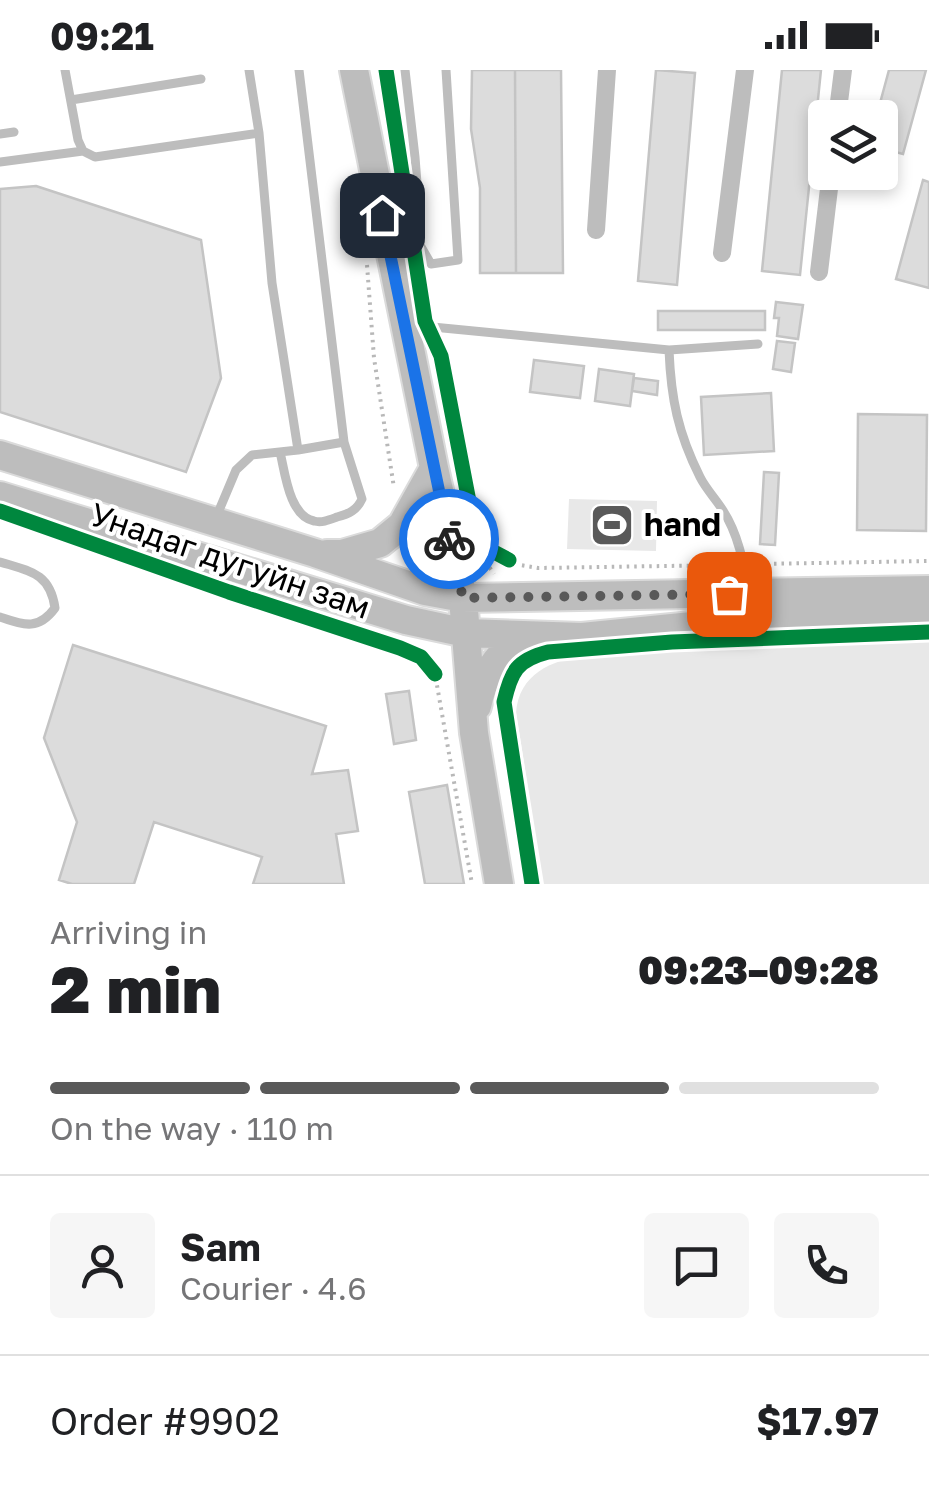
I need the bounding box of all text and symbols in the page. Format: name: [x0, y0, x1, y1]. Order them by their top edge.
text: 09:21: [50, 13, 154, 58]
map controls: [808, 100, 898, 190]
button: layers: [808, 100, 898, 190]
pin: [340, 173, 425, 258]
icon: home: [355, 188, 410, 243]
courier: [399, 489, 499, 589]
street label: Унадаг дугуйн зам: [85, 494, 375, 626]
sports icon: hand: [589, 502, 635, 548]
place label: hand: [644, 505, 721, 543]
icon: bike: [422, 512, 477, 567]
pin: [687, 552, 772, 637]
icon: bag: [702, 567, 757, 622]
text: Arriving in: [50, 913, 207, 951]
text: 09:23–09:28: [638, 947, 879, 992]
text: 2 min: [50, 949, 221, 1027]
text: On the way · 110 m: [50, 1109, 334, 1147]
button: person: [50, 1213, 155, 1318]
button: chat: [644, 1213, 749, 1318]
button: phone: [774, 1213, 879, 1318]
text: Sam: [180, 1224, 261, 1269]
text: Courier · 4.6: [180, 1269, 367, 1307]
text: Order #9902: [50, 1398, 280, 1443]
text: $17.97: [756, 1398, 879, 1443]

